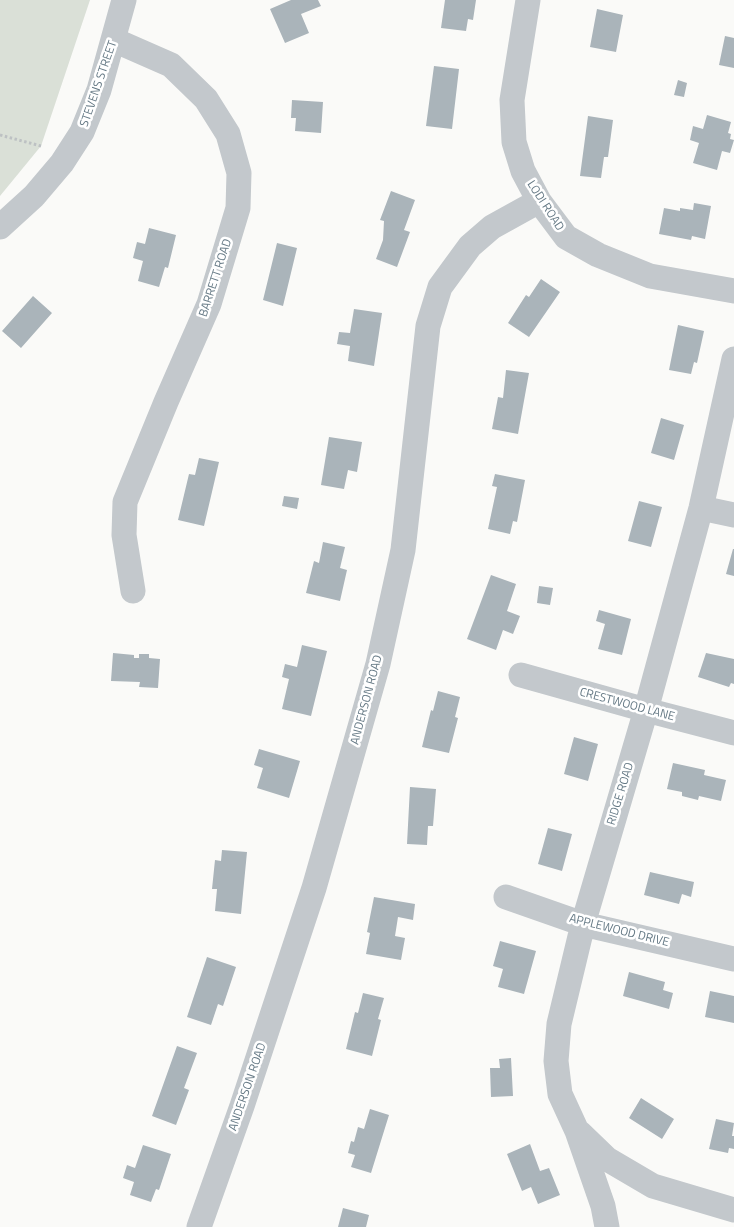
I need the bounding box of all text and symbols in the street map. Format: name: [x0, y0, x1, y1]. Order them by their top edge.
street label: STEVENS STREET: [78, 39, 120, 129]
street label: LODI ROAD: [523, 178, 567, 234]
street label: BARRETT ROAD: [197, 237, 235, 319]
street label: ANDERSON ROAD: [348, 654, 386, 746]
street label: CRESTWOOD LANE: [578, 685, 676, 725]
street label: RIDGE ROAD: [605, 761, 637, 827]
street label: APPLEWOOD DRIVE: [568, 912, 670, 950]
street label: ANDERSON ROAD: [226, 1041, 270, 1133]

